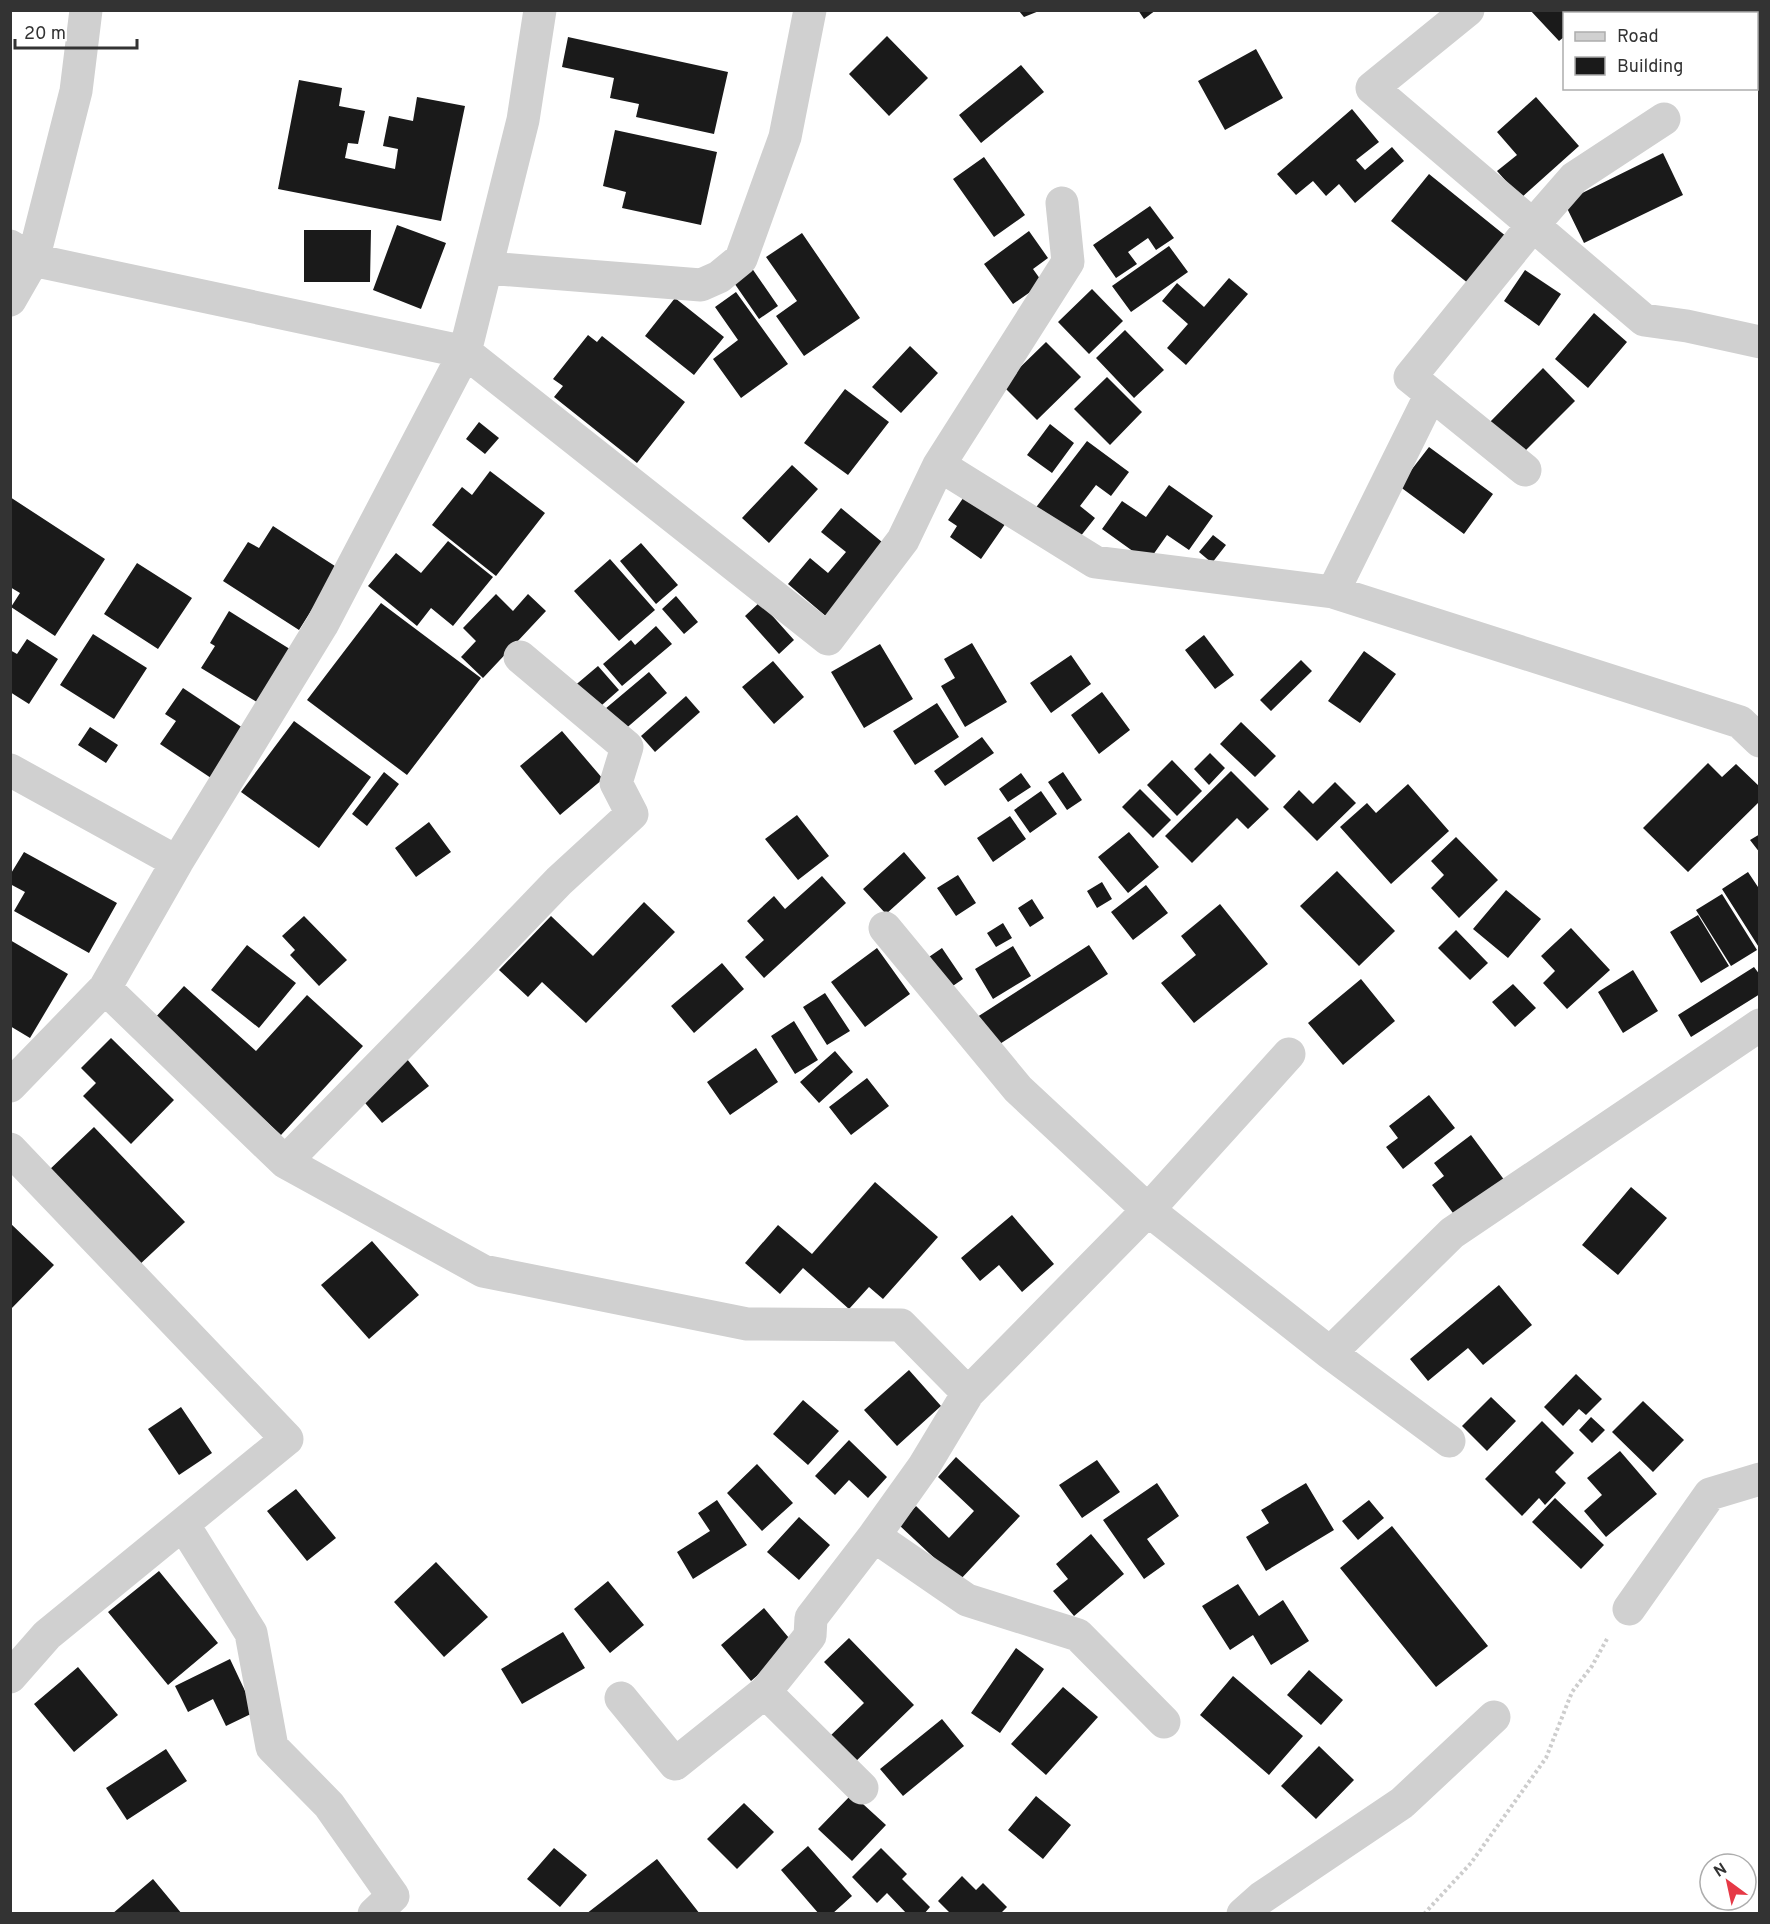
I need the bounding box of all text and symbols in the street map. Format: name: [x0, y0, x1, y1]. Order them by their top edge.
scale bar: [15, 12, 136, 50]
legend: [1563, 12, 1758, 90]
text: 20 m: [24, 23, 66, 46]
text: Road: [1617, 26, 1659, 49]
text: Building: [1617, 56, 1683, 79]
north arrow: [1698, 1852, 1758, 1912]
text: N: [1711, 1860, 1731, 1883]

